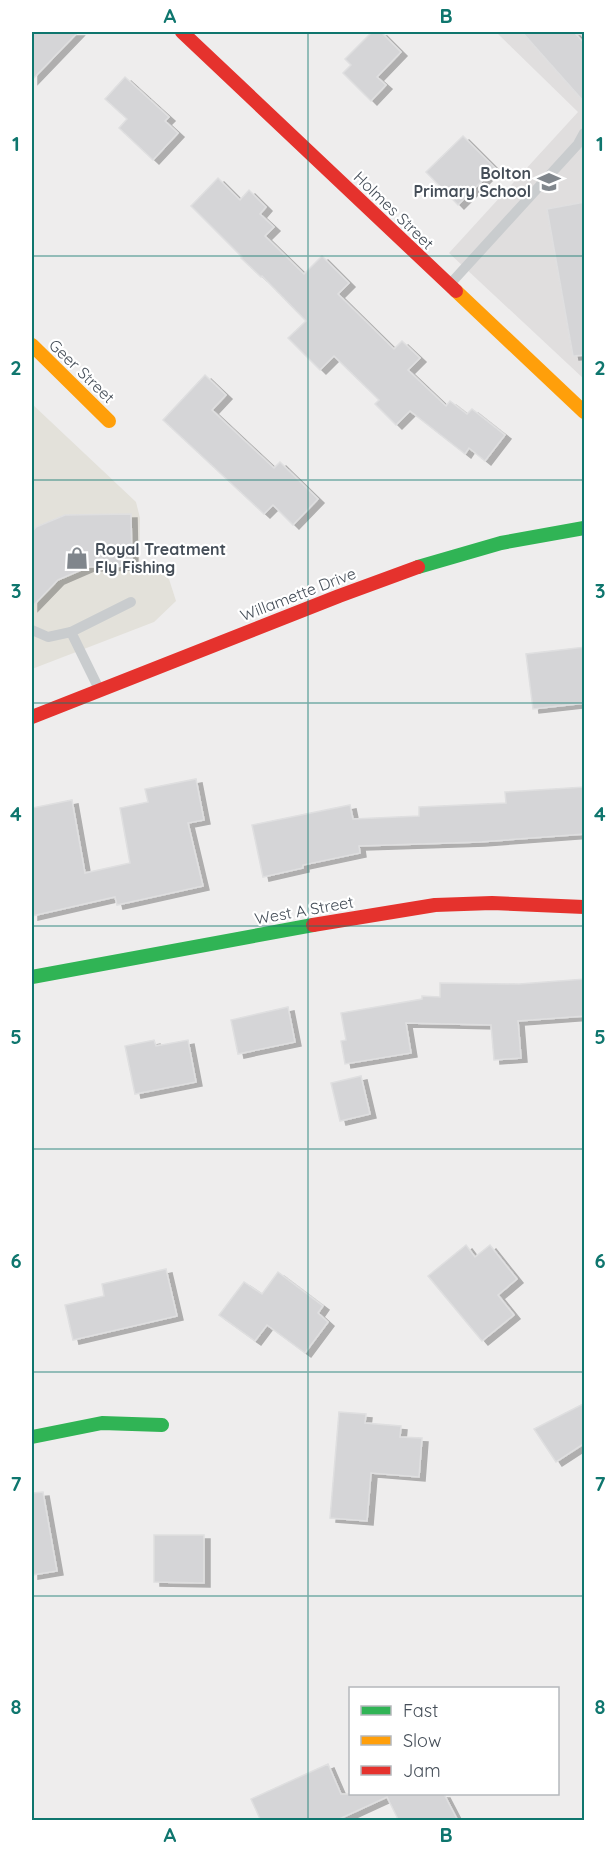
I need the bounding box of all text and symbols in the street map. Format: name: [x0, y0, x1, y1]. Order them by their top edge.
text: A: [164, 3, 177, 28]
text: B: [439, 3, 453, 28]
text: 1: [12, 131, 20, 156]
text: 1: [596, 131, 604, 156]
place label: Bolton Primary School: [413, 163, 531, 201]
street label: Holmes Street: [350, 167, 438, 253]
school or university icon: Bolton Primary School: [536, 169, 562, 195]
street label: Geer Street: [45, 335, 119, 407]
text: 2: [10, 355, 22, 380]
text: 2: [594, 355, 606, 380]
place label: Royal Treatment Fly Fishing: [95, 539, 226, 577]
shop icon: Royal Treatment Fly Fishing: [64, 545, 90, 571]
street label: Willamette Drive: [237, 563, 359, 625]
text: 3: [11, 578, 21, 603]
text: 3: [595, 578, 605, 603]
text: 4: [10, 801, 22, 826]
text: 4: [594, 801, 606, 826]
street label: West A Street: [253, 891, 355, 929]
text: 5: [10, 1024, 22, 1049]
text: 5: [594, 1024, 606, 1049]
text: 6: [10, 1248, 22, 1273]
text: 6: [594, 1248, 606, 1273]
text: 7: [11, 1471, 22, 1496]
text: 7: [595, 1471, 606, 1496]
legend: [349, 1687, 559, 1795]
text: 8: [11, 1694, 22, 1719]
text: 8: [595, 1694, 606, 1719]
text: Fast: [403, 1699, 438, 1722]
text: Slow: [403, 1729, 441, 1752]
text: Jam: [403, 1759, 441, 1782]
text: A: [164, 1822, 177, 1847]
text: B: [439, 1822, 453, 1847]

